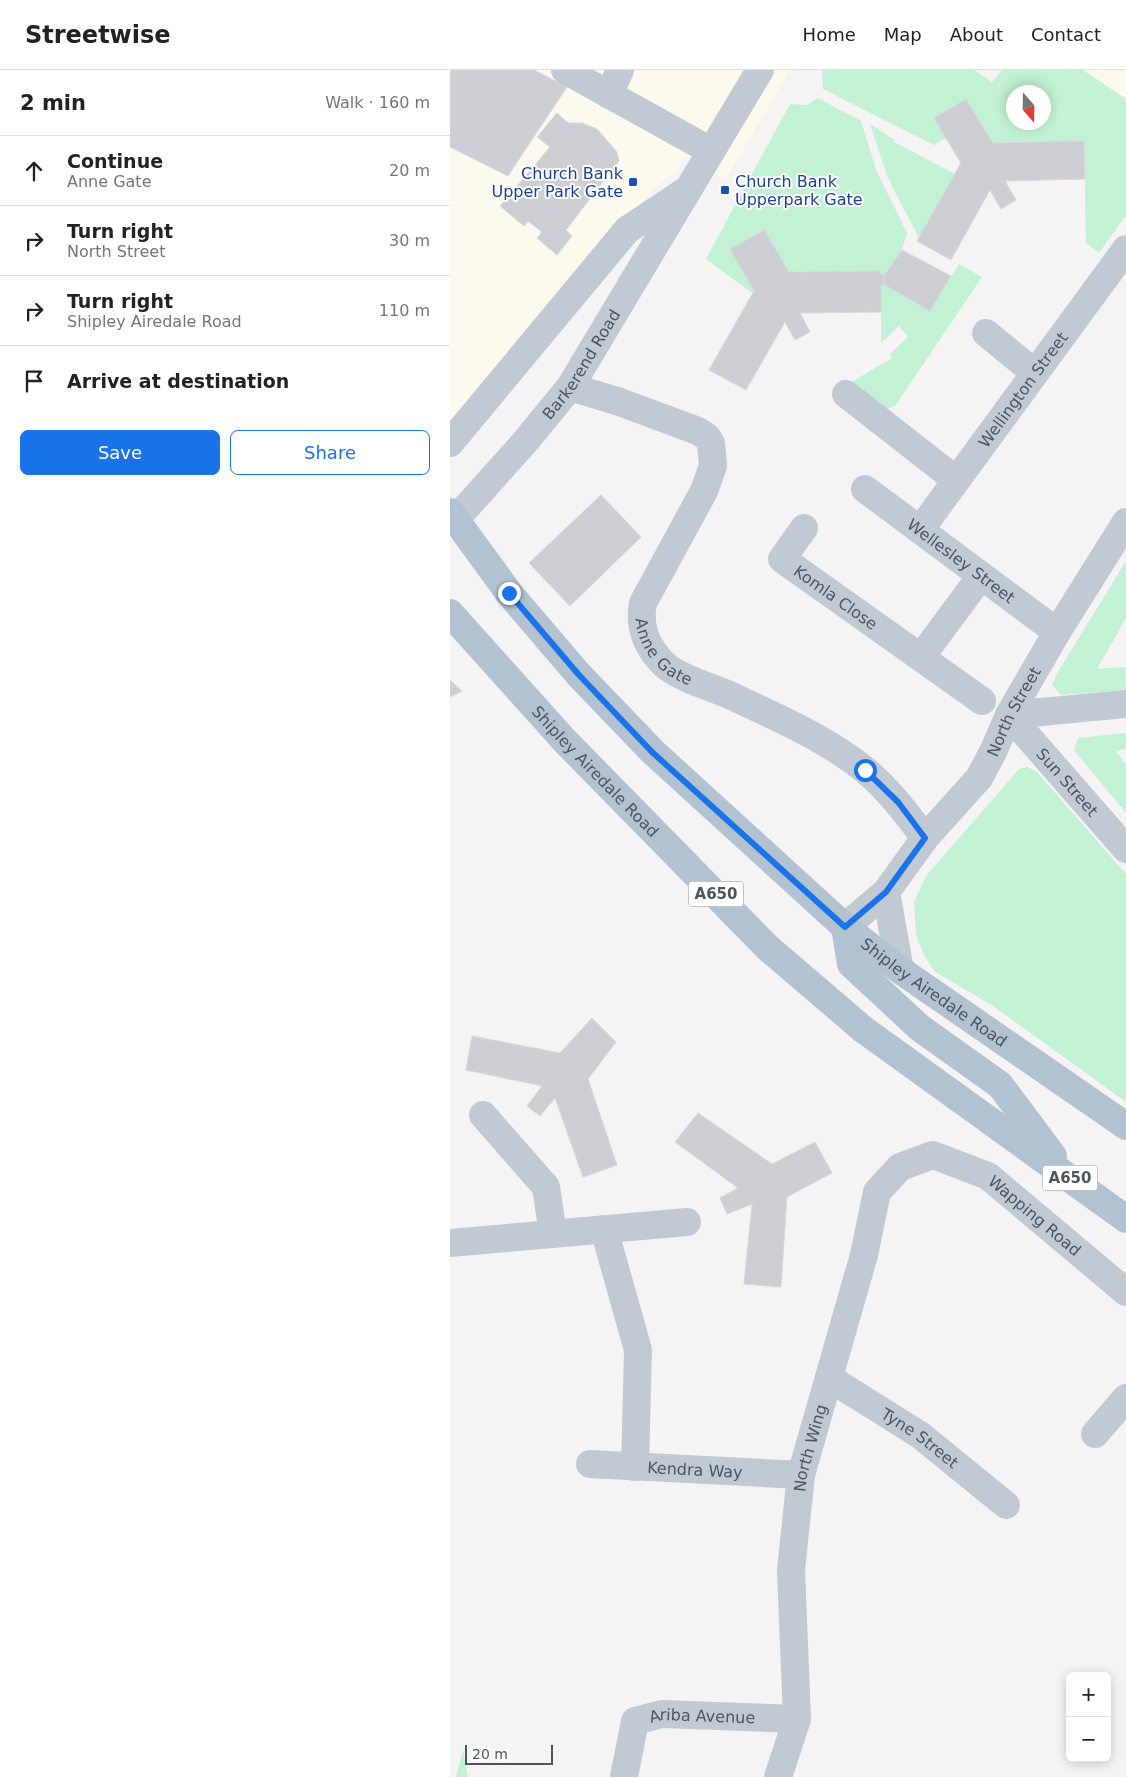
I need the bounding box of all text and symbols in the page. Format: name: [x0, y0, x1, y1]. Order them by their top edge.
text: Streetwise: [25, 21, 171, 49]
text: Home: [803, 24, 856, 45]
text: Map: [884, 24, 922, 45]
text: About: [950, 24, 1003, 45]
text: Contact: [1031, 24, 1101, 45]
north arrow: [1006, 85, 1051, 130]
text: 2 min: [20, 91, 86, 115]
text: Walk · 160 m: [325, 93, 430, 112]
text: Continue: [67, 150, 163, 172]
icon: ahead: [20, 157, 48, 185]
text: 20 m: [389, 161, 430, 180]
place label: Church Bank Upper Park Gate: [491, 164, 624, 201]
text: Anne Gate: [67, 172, 151, 191]
place label: Church Bank Upperpark Gate: [735, 172, 863, 209]
marker: Church Bank Upper Park Gate: [627, 176, 639, 188]
marker: Church Bank Upperpark Gate: [719, 184, 731, 196]
text: Turn right: [67, 220, 173, 242]
icon: right: [20, 227, 48, 255]
text: 30 m: [389, 231, 430, 250]
text: North Street: [67, 242, 165, 261]
text: Turn right: [67, 290, 173, 312]
icon: right: [20, 297, 48, 325]
text: 110 m: [379, 301, 430, 320]
street label: Barkerend Road: [538, 306, 624, 423]
text: Shipley Airedale Road: [67, 312, 242, 331]
street label: Wellington Street: [974, 328, 1071, 451]
icon: arrive: [20, 367, 48, 395]
text: Arrive at destination: [67, 370, 289, 392]
button: Save: [20, 430, 220, 475]
button: Share: [230, 430, 430, 475]
street label: Wellesley Street: [904, 514, 1019, 607]
street label: Komla Close: [790, 561, 881, 633]
route end: [498, 582, 521, 605]
street label: Anne Gate: [632, 617, 695, 689]
street label: North Street: [983, 663, 1044, 759]
street label: Shipley Airedale Road: [528, 702, 663, 841]
street label: Sun Street: [1033, 744, 1102, 820]
route start: [854, 759, 877, 782]
road number: A650: [688, 882, 744, 906]
street label: Shipley Airedale Road: [857, 934, 1011, 1051]
road number: A650: [1042, 1166, 1098, 1190]
street label: Wapping Road: [985, 1171, 1085, 1260]
street label: North Wing: [790, 1402, 830, 1493]
street label: Tyne Street: [877, 1403, 962, 1472]
street label: Kendra Way: [647, 1457, 743, 1481]
map controls: [1066, 1672, 1111, 1762]
button: +: [1066, 1672, 1111, 1717]
street label: Ariba Avenue: [647, 1704, 756, 1727]
button: −: [1066, 1717, 1111, 1762]
scale bar: [465, 1742, 552, 1765]
text: 20 m: [472, 1746, 508, 1762]

